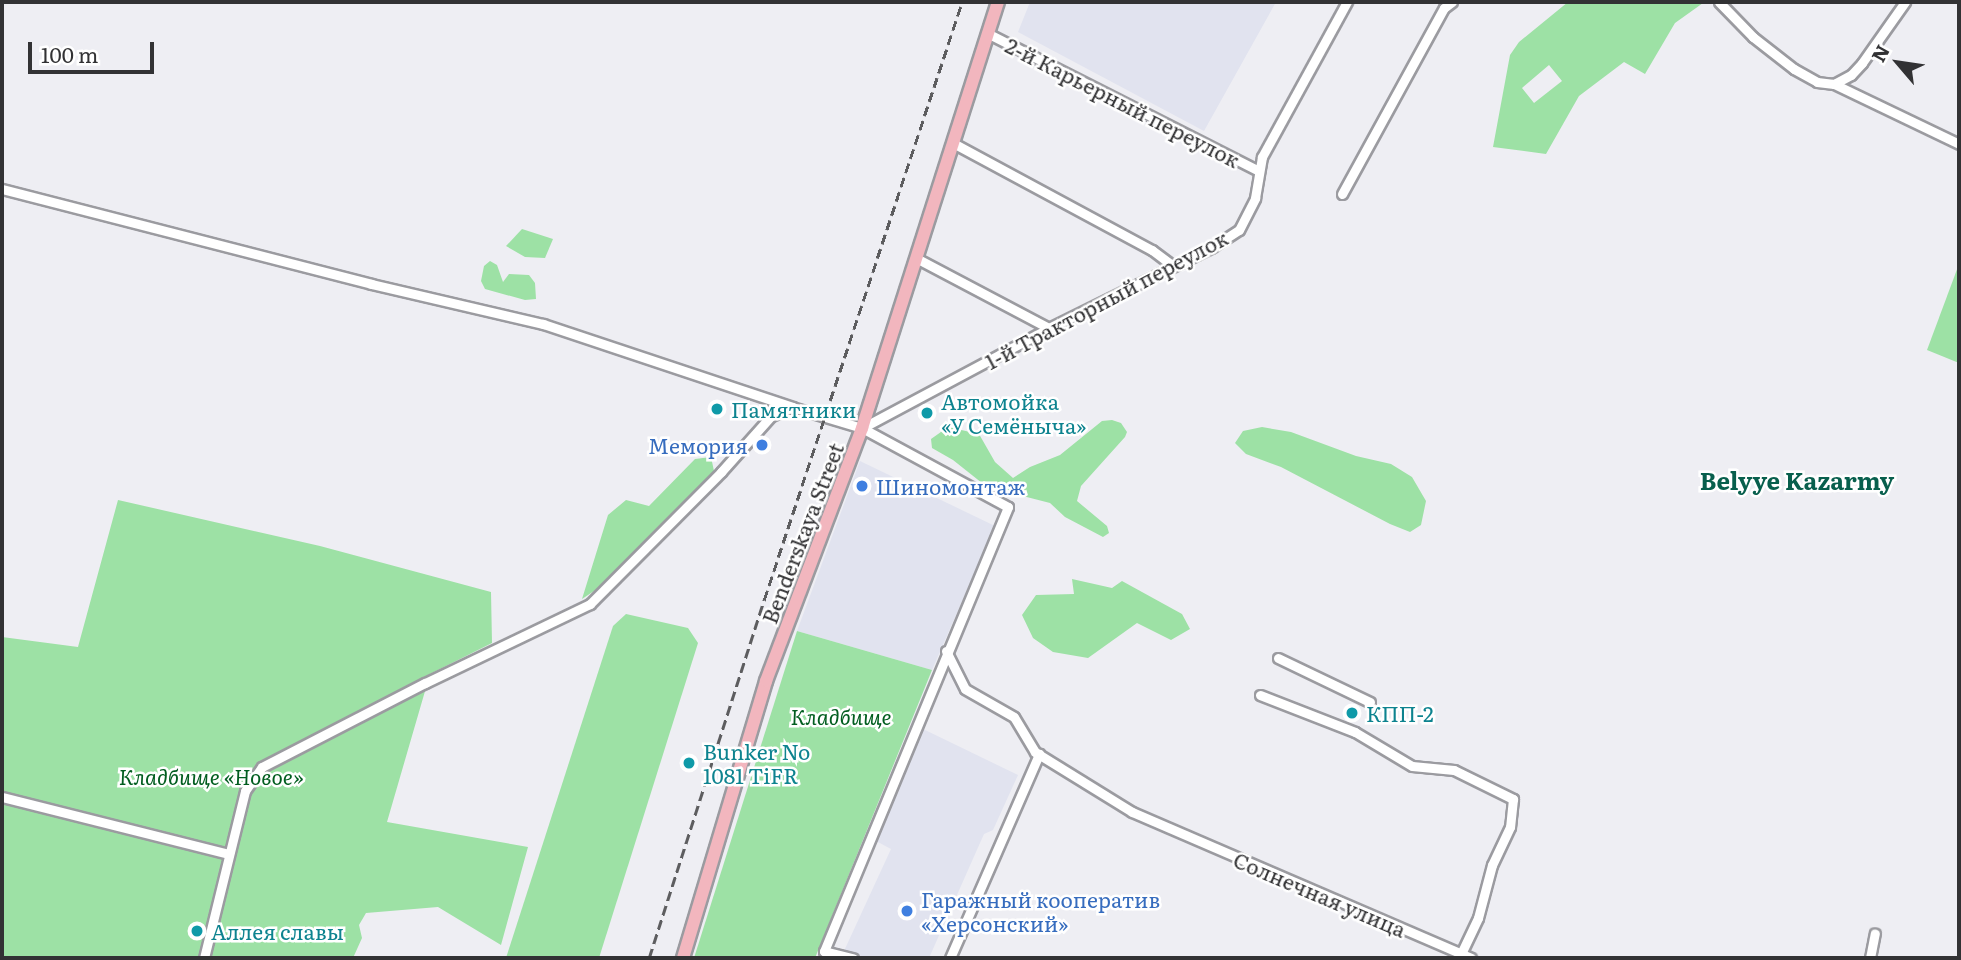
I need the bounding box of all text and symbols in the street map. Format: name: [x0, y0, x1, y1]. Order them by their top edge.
scale bar: [32, 28, 158, 72]
north arrow: [1863, 28, 1933, 98]
street label: 2-й Карьерный переулок: [1002, 32, 1244, 172]
text: 100 m: [41, 38, 98, 69]
text: N: [1864, 39, 1896, 67]
street label: 1-й Тракторный переулок: [980, 224, 1232, 374]
place label: Автомойка «У Семёныча»: [941, 388, 1087, 438]
place label: Памятники: [731, 396, 856, 422]
marker: Памятники: [709, 401, 725, 417]
marker: Автомойка «У Семёныча»: [919, 405, 935, 421]
place label: Мемория: [648, 432, 748, 458]
marker: Мемория: [754, 437, 770, 453]
street label: Benderskaya Street: [756, 439, 848, 627]
district label: Belyye Kazarmy: [1700, 466, 1894, 494]
place label: Шиномонтаж: [876, 473, 1025, 499]
marker: Шиномонтаж: [854, 478, 870, 494]
place label: КПП-2: [1366, 700, 1434, 726]
park label: Кладбище: [791, 703, 891, 729]
marker: КПП-2: [1344, 705, 1360, 721]
place label: Bunker No 1081 TiFR: [703, 738, 810, 788]
marker: Bunker No 1081 TiFR: [681, 755, 697, 771]
park label: Кладбище «Новое»: [119, 763, 303, 789]
street label: Солнечная улица: [1230, 846, 1410, 942]
place label: Гаражный кооператив «Херсонский»: [921, 886, 1160, 936]
marker: Гаражный кооператив «Херсонский»: [899, 903, 915, 919]
place label: Аллея славы: [211, 918, 344, 944]
marker: Аллея славы: [189, 923, 205, 939]

